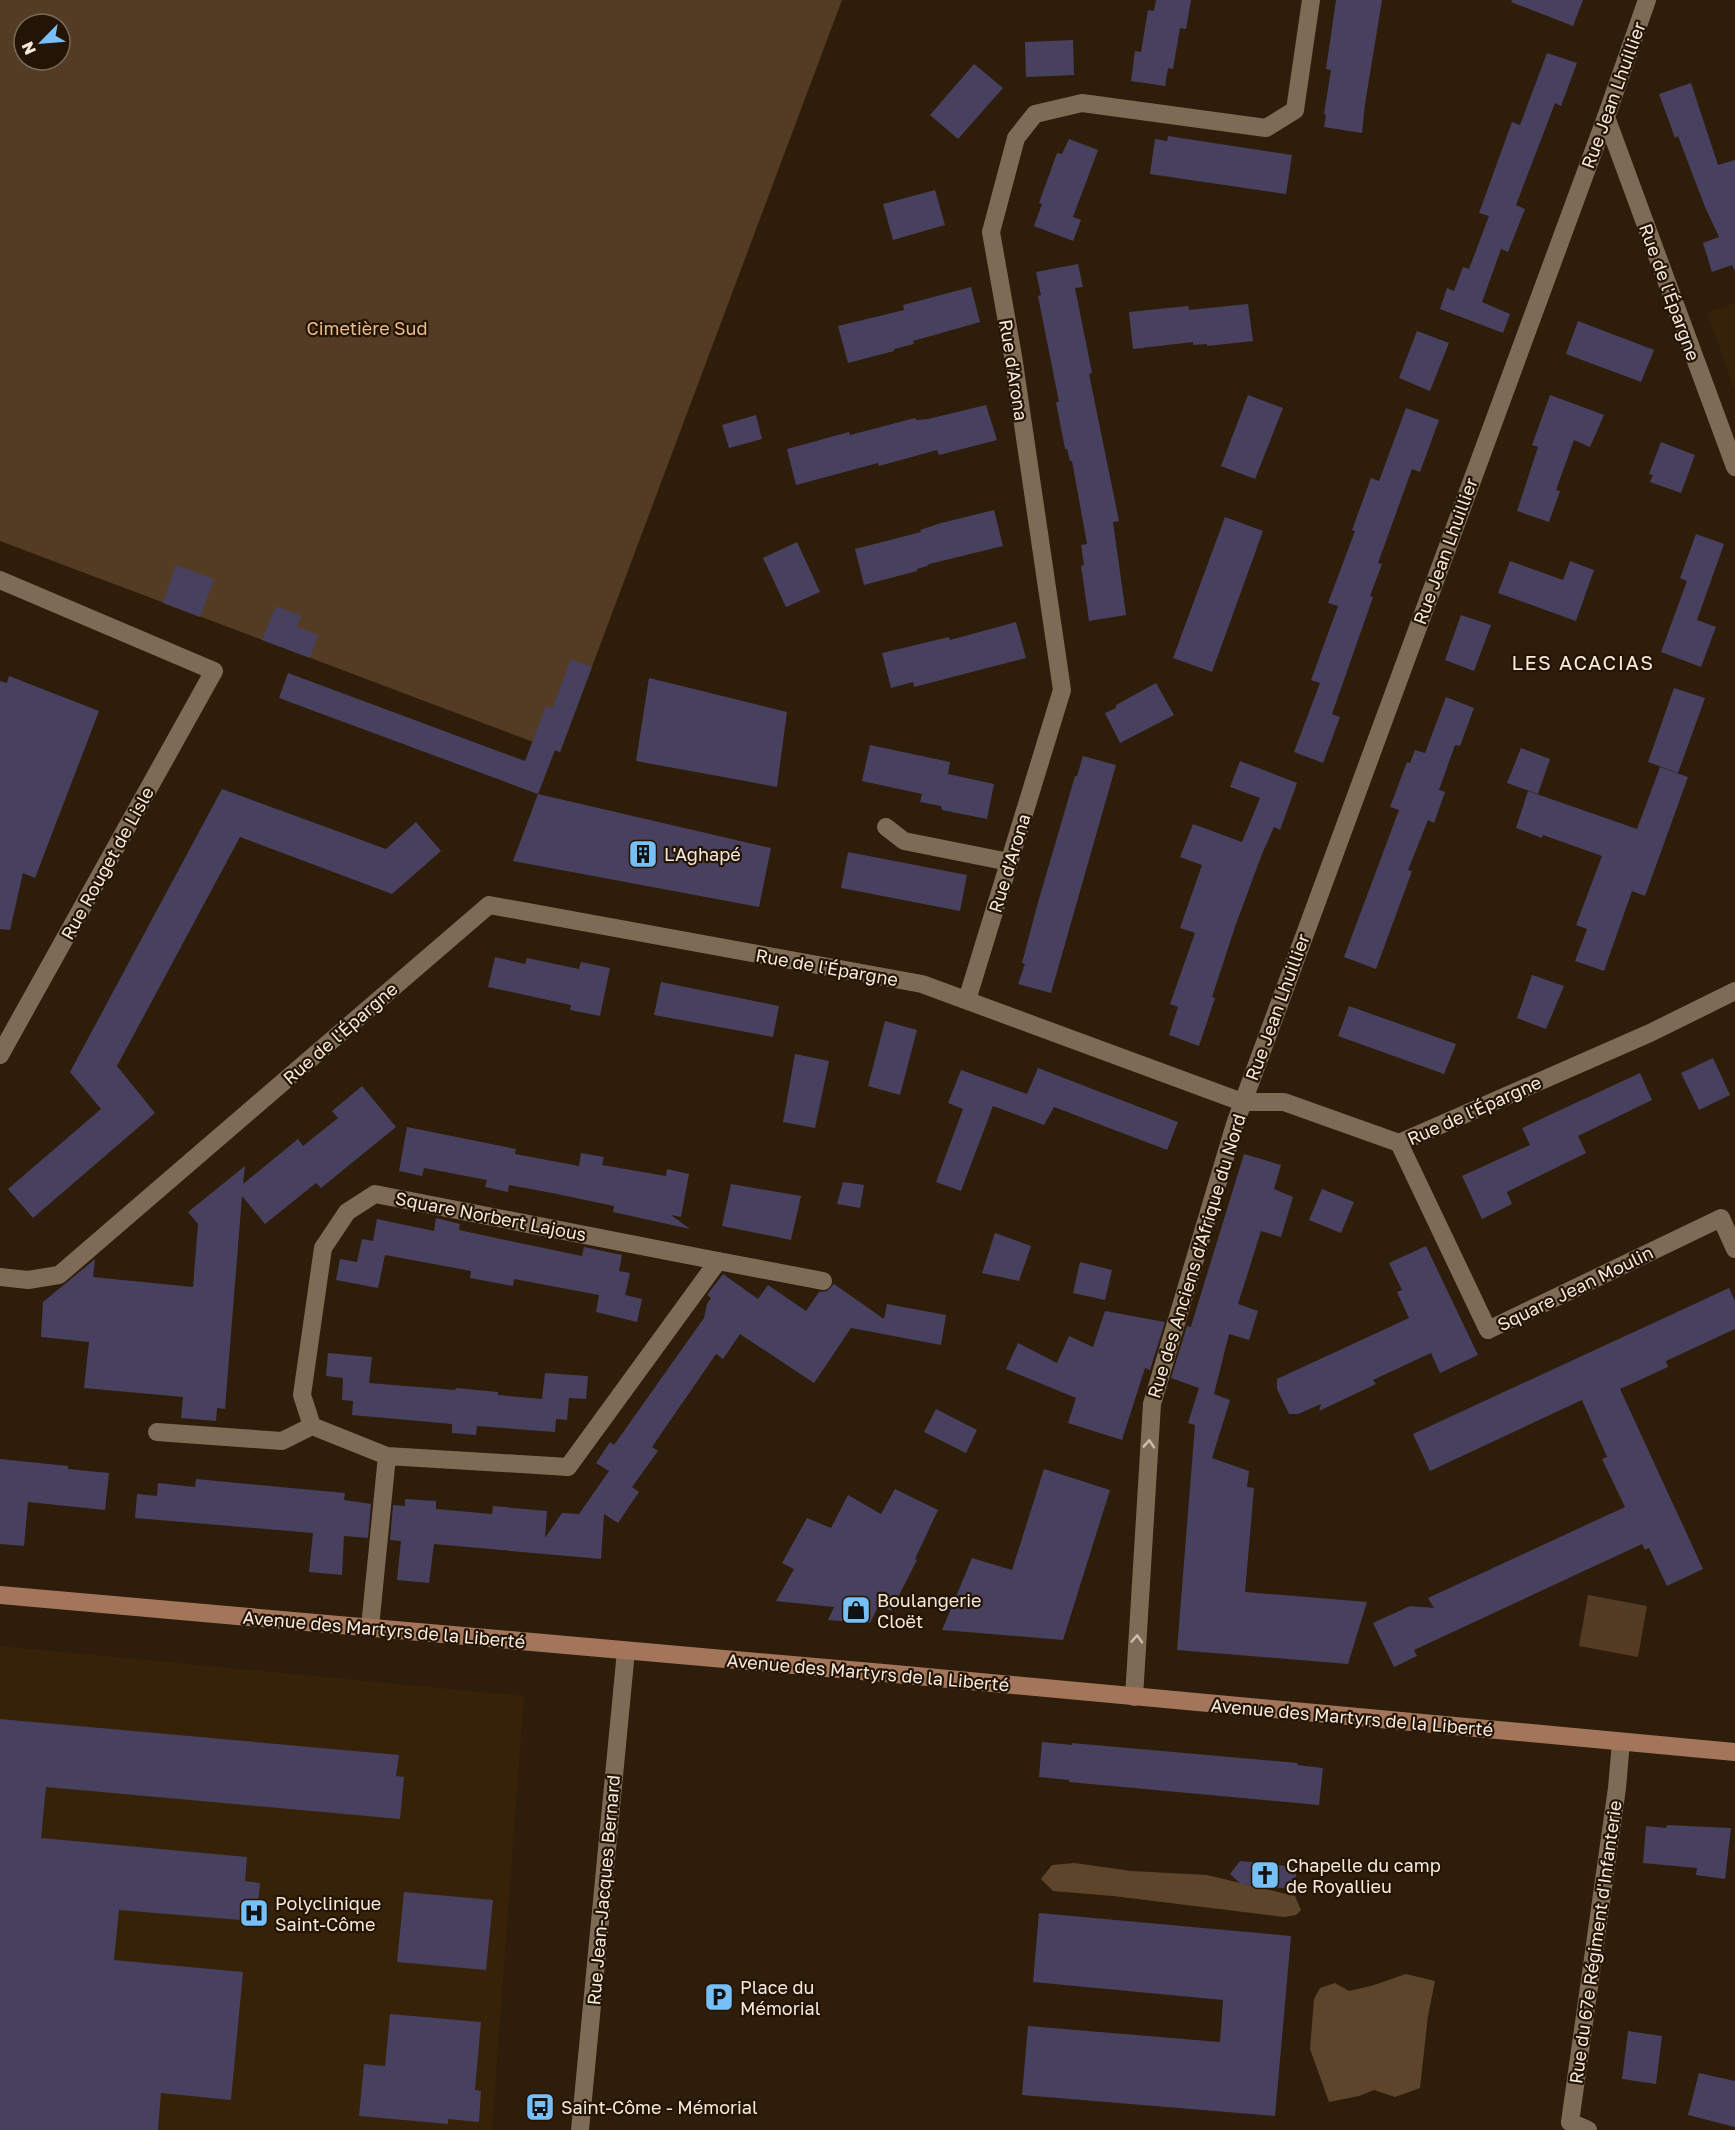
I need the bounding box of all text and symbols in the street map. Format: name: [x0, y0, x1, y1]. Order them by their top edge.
north arrow: [12, 12, 72, 72]
street label: Rue Jean Lhuillier: [1576, 19, 1650, 171]
text: N: [17, 39, 40, 58]
street label: Rue de l'Épargne: [1635, 220, 1705, 364]
park label: Cimetière Sud: [306, 317, 428, 339]
street label: Rue d'Arona: [995, 318, 1033, 422]
street label: Rue Jean Lhuillier: [1408, 475, 1482, 627]
district label: LES ACACIAS: [1512, 650, 1654, 674]
street label: Rue Rouget de Lisle: [56, 783, 158, 943]
street label: Rue d'Arona: [984, 811, 1034, 915]
building icon: L'Aghapé: [627, 838, 659, 870]
place label: L'Aghapé: [664, 843, 741, 865]
street label: Rue Jean Lhuillier: [1240, 931, 1314, 1083]
street label: Rue de l'Épargne: [754, 944, 900, 990]
street label: Rue de l'Épargne: [278, 977, 402, 1089]
street label: Rue de l'Épargne: [1404, 1071, 1544, 1149]
street label: Rue des Anciens d'Afrique du Nord: [1142, 1111, 1250, 1401]
street label: Square Norbert Lajous: [394, 1187, 588, 1245]
street label: Square Jean Moulin: [1494, 1241, 1656, 1335]
one-way arrow: [1143, 1440, 1156, 1449]
place label: Boulangerie Cloët: [877, 1589, 982, 1632]
shop icon: Boulangerie Cloët: [840, 1594, 872, 1626]
street label: Avenue des Martyrs de la Liberté: [242, 1606, 526, 1652]
one-way arrow: [1131, 1634, 1144, 1643]
street label: Avenue des Martyrs de la Liberté: [726, 1649, 1010, 1695]
street label: Avenue des Martyrs de la Liberté: [1210, 1694, 1494, 1740]
street label: Rue Jean-Jacques Bernard: [582, 1774, 624, 2006]
street label: Rue du 67e Régiment d'Infanterie: [1564, 1799, 1626, 2085]
place label: Chapelle du camp de Royallieu: [1286, 1854, 1441, 1897]
church icon: Chapelle du camp de Royallieu: [1249, 1859, 1281, 1891]
place label: Polyclinique Saint-Côme: [275, 1892, 381, 1935]
hospital icon: Polyclinique Saint-Côme: [238, 1897, 270, 1929]
place label: Place du Mémorial: [740, 1976, 821, 2019]
parking icon: Place du Mémorial: [703, 1981, 735, 2013]
bus stop icon: Saint-Côme - Mémorial: [524, 2091, 556, 2123]
place label: Saint-Côme - Mémorial: [561, 2096, 758, 2118]

